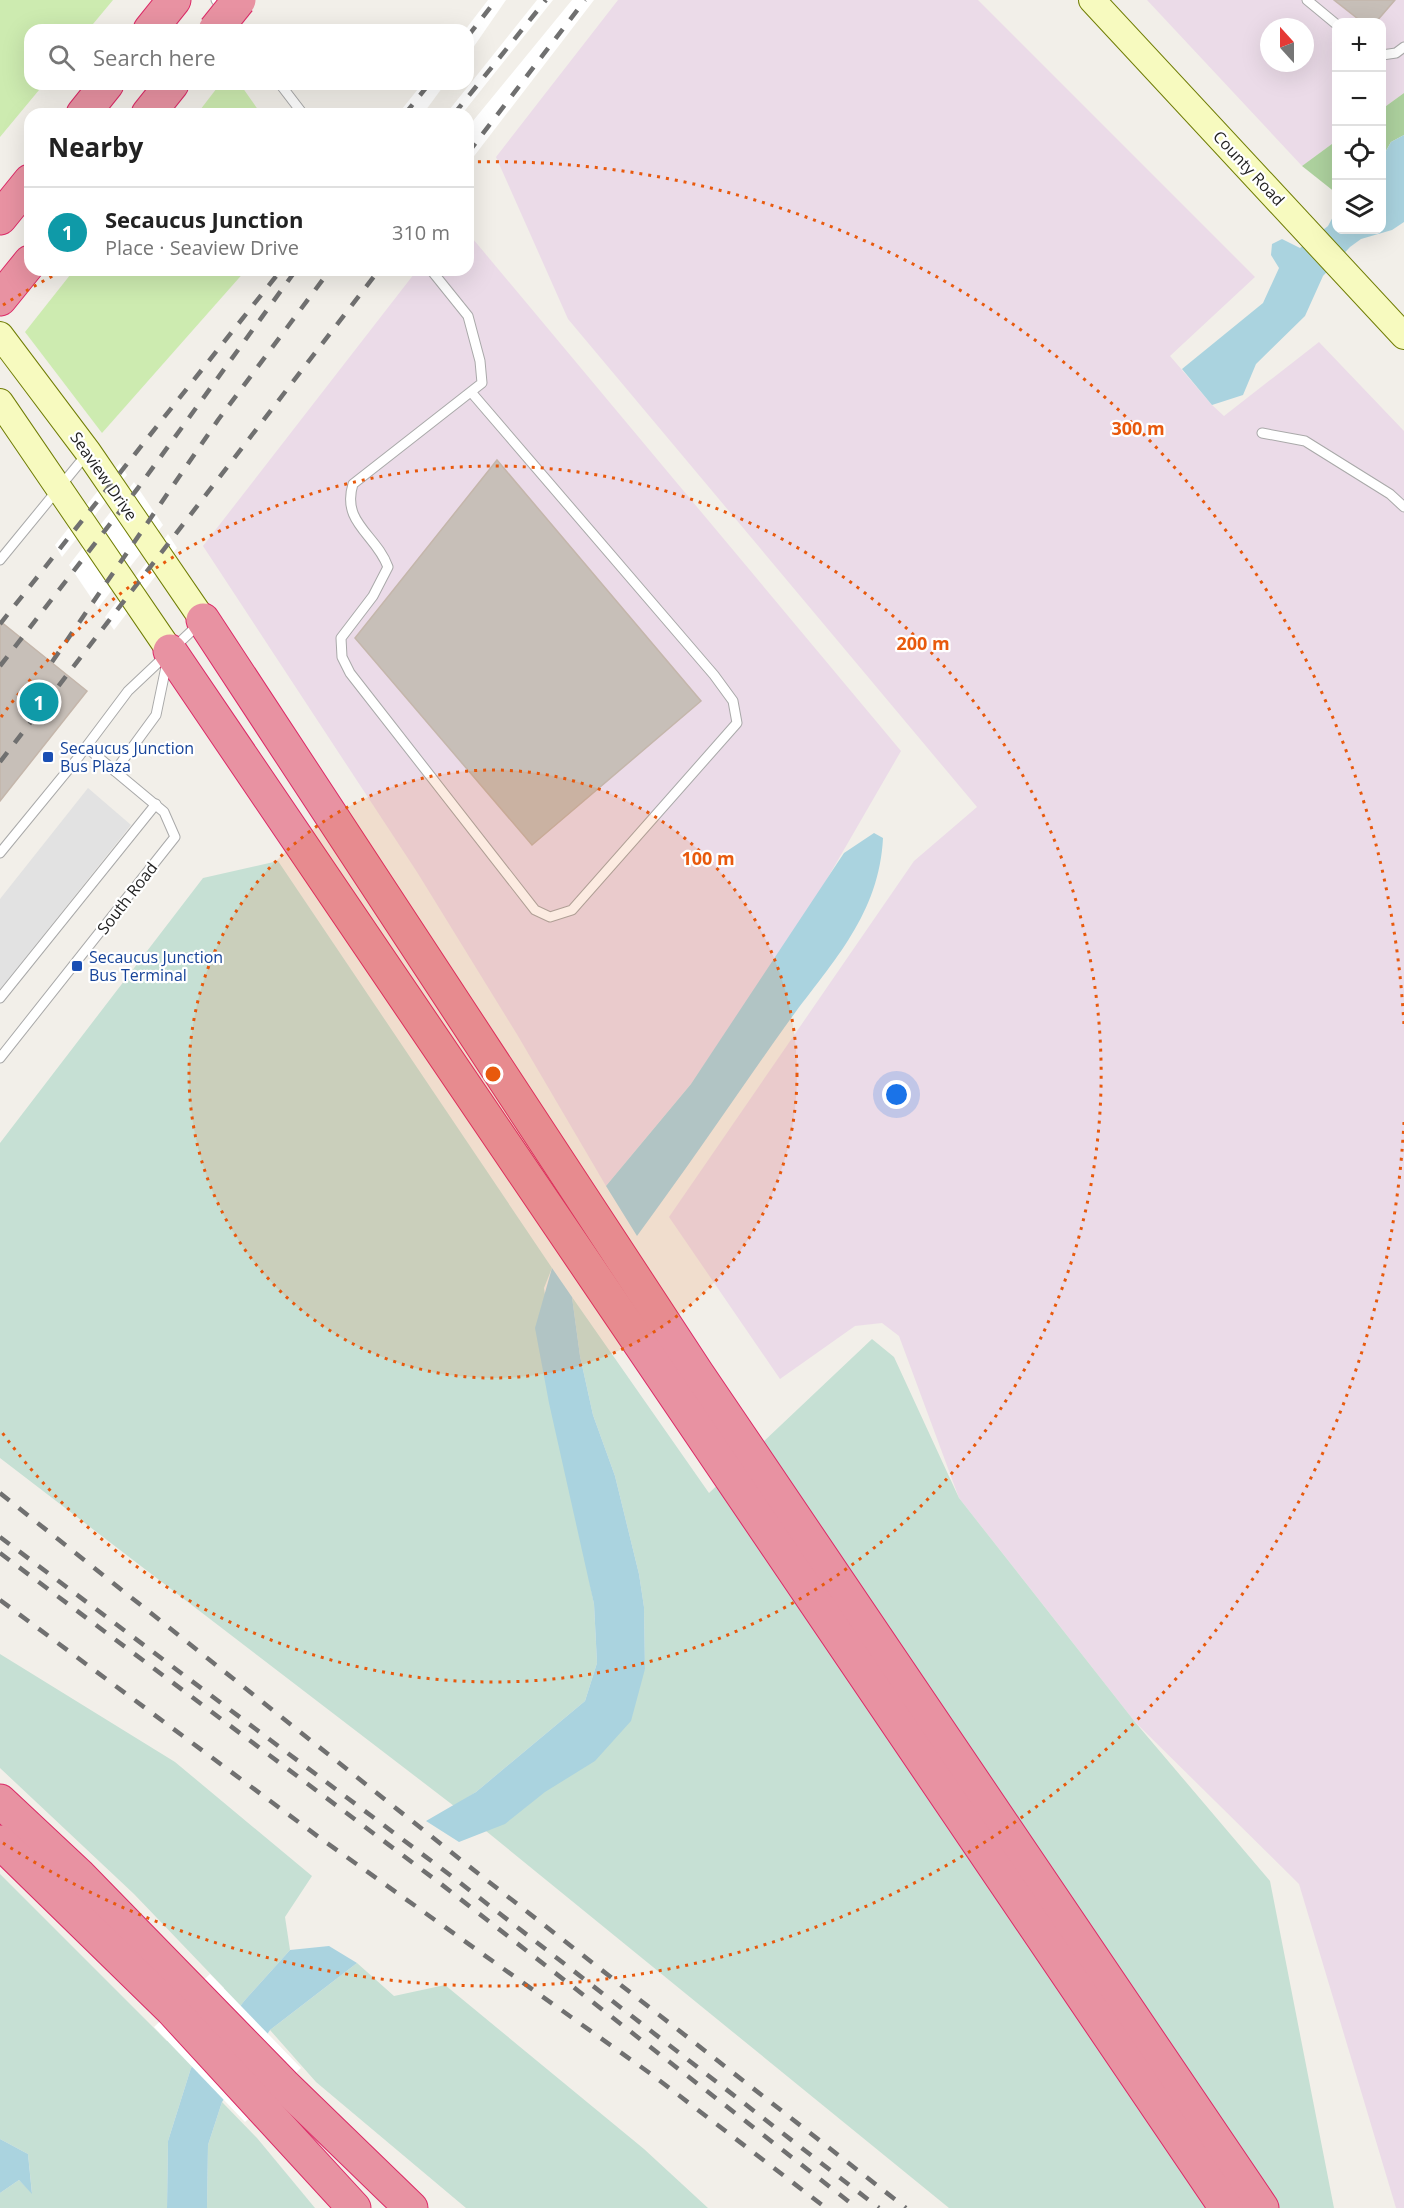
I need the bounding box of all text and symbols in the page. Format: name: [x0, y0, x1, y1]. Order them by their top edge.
north arrow: [1260, 18, 1314, 72]
map controls: [1332, 18, 1386, 234]
button: +: [1332, 18, 1386, 72]
search box: [24, 24, 474, 90]
icon: search: [45, 41, 78, 74]
text: Search here: [93, 42, 216, 72]
button: −: [1332, 72, 1386, 126]
street label: County Road: [1208, 126, 1290, 210]
button: locate: [1332, 126, 1386, 180]
text: Nearby: [48, 129, 143, 165]
button: layers: [1332, 180, 1386, 234]
text: Secaucus Junction: [105, 204, 303, 234]
text: 1: [62, 219, 73, 246]
text: 310 m: [392, 219, 450, 246]
text: Place · Seaview Drive: [105, 234, 299, 261]
text: 300 m: [1111, 416, 1165, 440]
street label: Seaview Drive: [65, 427, 143, 525]
text: 200 m: [896, 631, 950, 655]
pin: 1: [20, 680, 58, 724]
place label: Secaucus Junction Bus Plaza: [60, 737, 194, 777]
marker: Secaucus Junction Bus Plaza: [41, 750, 55, 764]
text: 100 m: [681, 846, 735, 870]
street label: South Road: [92, 857, 162, 939]
place label: Secaucus Junction Bus Terminal: [89, 946, 223, 986]
marker: Secaucus Junction Bus Terminal: [70, 959, 84, 973]
centre of rings: [483, 1064, 503, 1084]
your location: [882, 1080, 911, 1109]

